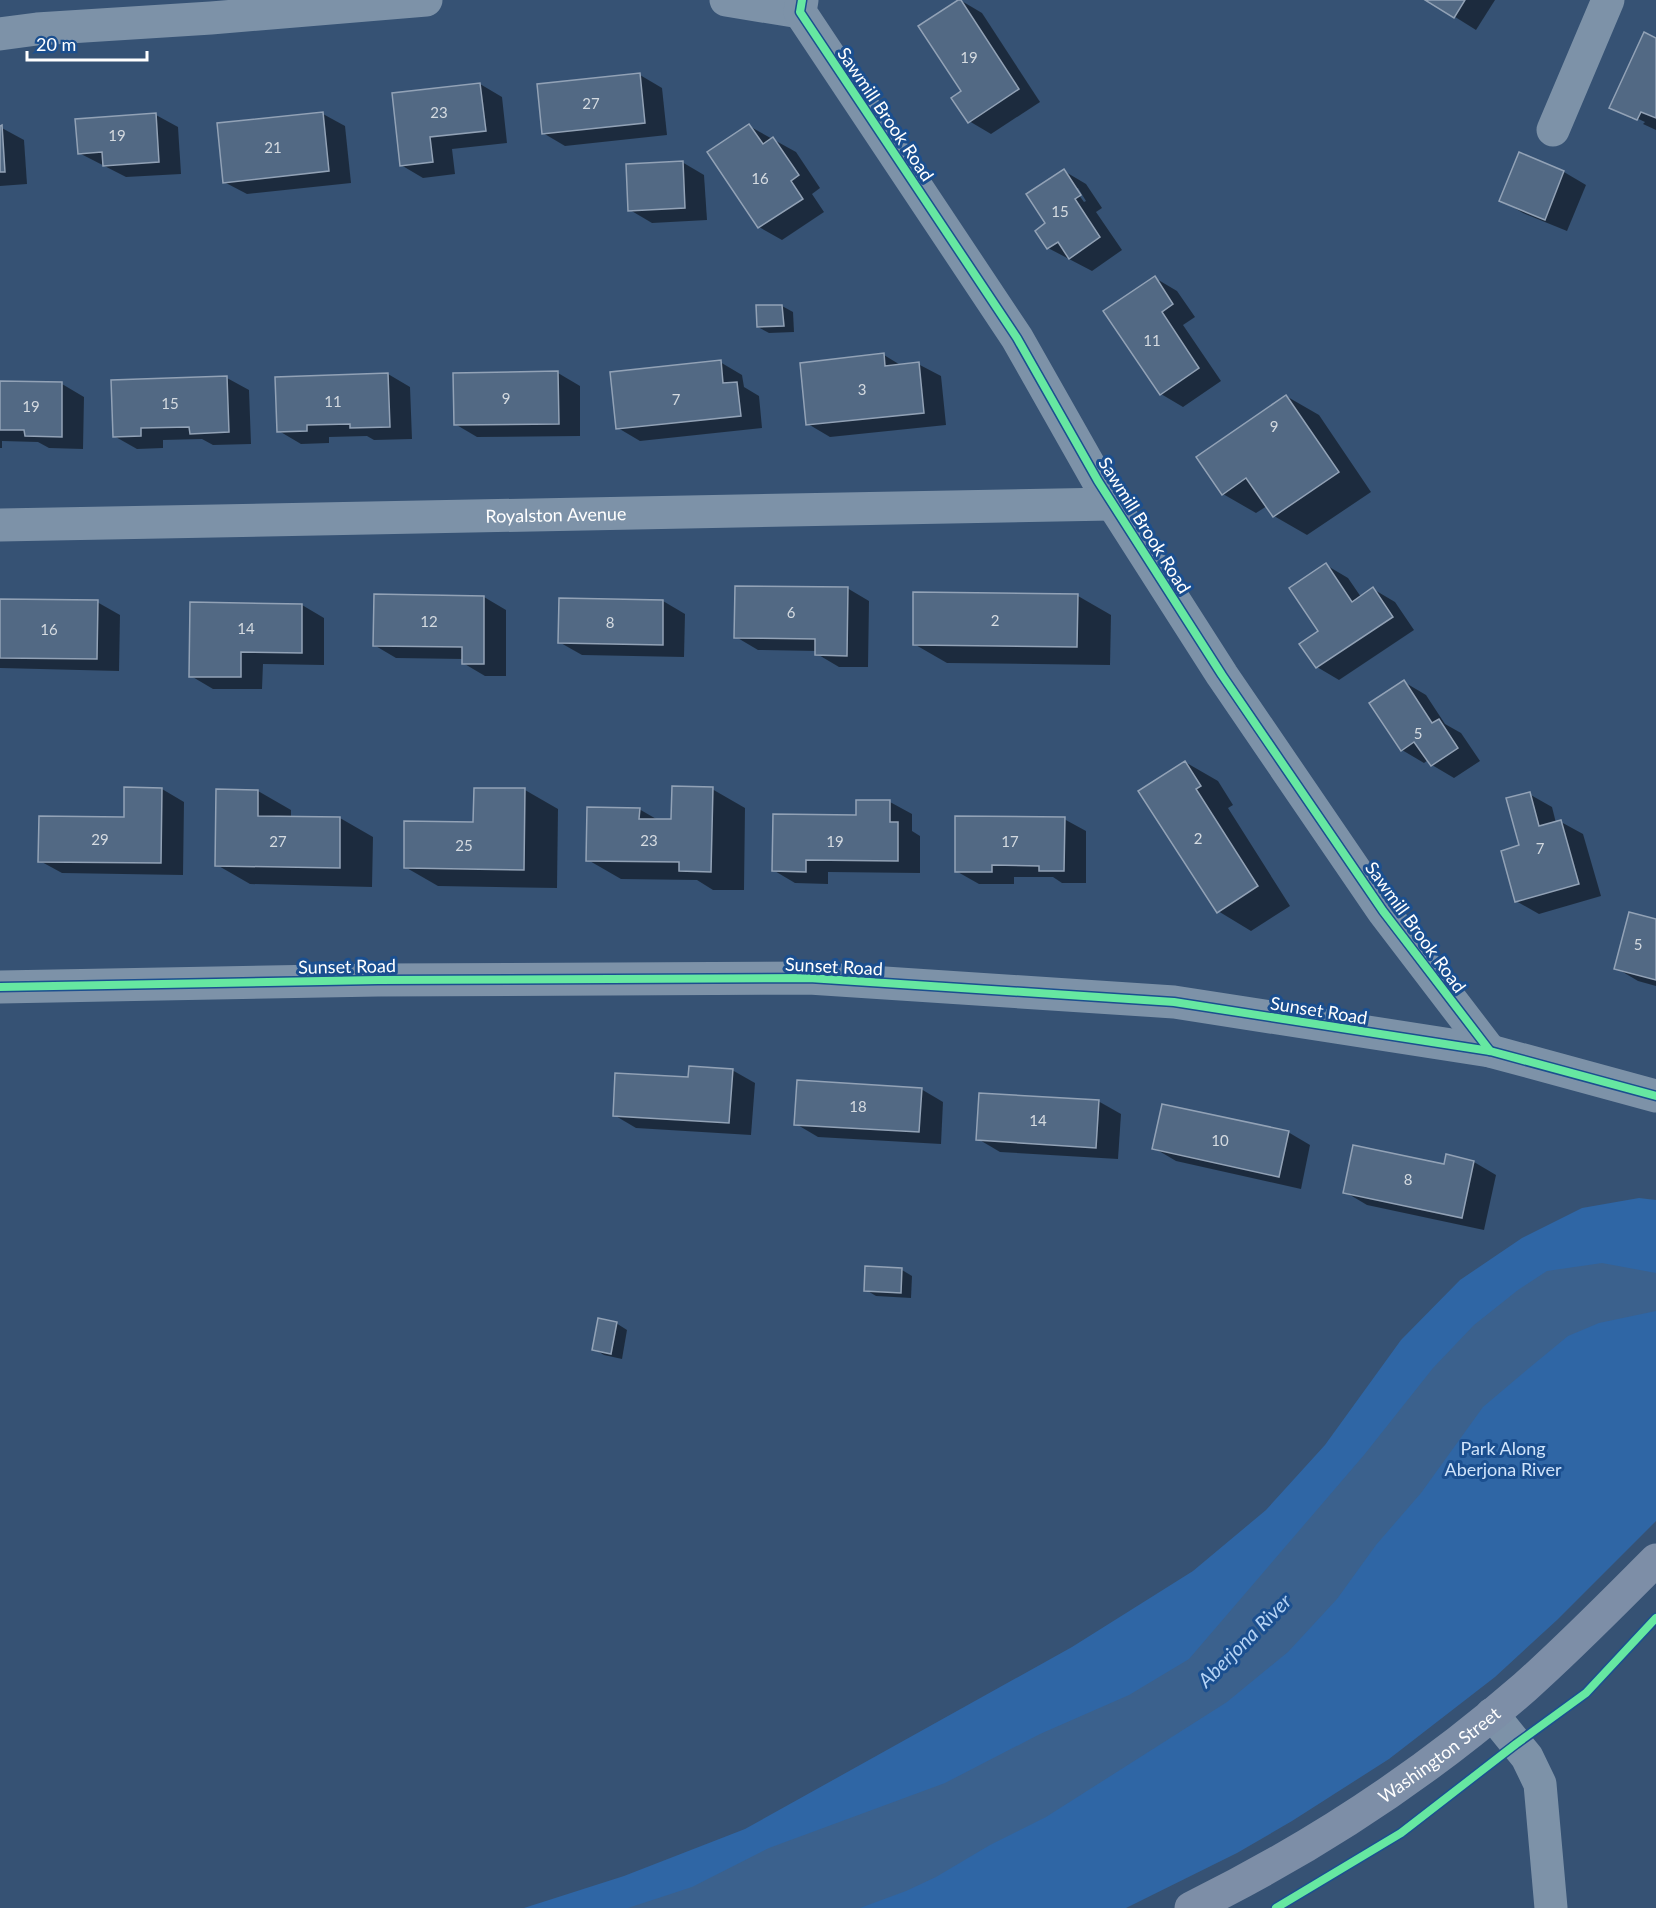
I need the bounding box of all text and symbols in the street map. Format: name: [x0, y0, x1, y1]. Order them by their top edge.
scale bar: [27, 24, 147, 62]
text: 20 m: [36, 33, 76, 55]
street label: Sawmill Brook Road: [833, 43, 939, 185]
house number: 19: [960, 48, 978, 66]
house number: 27: [582, 94, 600, 112]
house number: 23: [430, 103, 448, 121]
house number: 19: [108, 126, 126, 144]
house number: 21: [264, 138, 282, 156]
house number: 16: [751, 169, 769, 187]
house number: 15: [1051, 202, 1069, 220]
house number: 11: [1143, 331, 1161, 349]
house number: 3: [858, 380, 866, 398]
house number: 9: [502, 389, 510, 407]
house number: 7: [672, 390, 681, 408]
house number: 11: [324, 392, 342, 410]
house number: 15: [161, 394, 179, 412]
house number: 19: [22, 397, 40, 415]
house number: 9: [1270, 417, 1278, 435]
street label: Sawmill Brook Road: [1094, 453, 1196, 597]
street label: Royalston Avenue: [485, 502, 627, 527]
house number: 6: [787, 603, 796, 621]
house number: 2: [991, 611, 999, 629]
house number: 12: [420, 612, 438, 630]
house number: 8: [606, 613, 614, 631]
house number: 14: [237, 619, 255, 637]
house number: 16: [40, 620, 58, 638]
house number: 5: [1414, 724, 1422, 742]
house number: 2: [1194, 829, 1202, 847]
house number: 29: [91, 830, 109, 848]
house number: 23: [640, 831, 658, 849]
house number: 27: [269, 832, 287, 850]
house number: 19: [826, 832, 844, 850]
house number: 17: [1001, 832, 1019, 850]
house number: 25: [455, 836, 473, 854]
house number: 7: [1536, 839, 1545, 857]
street label: Sawmill Brook Road: [1361, 857, 1471, 997]
house number: 5: [1634, 935, 1642, 953]
street label: Sunset Road: [785, 952, 883, 980]
street label: Sunset Road: [298, 954, 396, 978]
street label: Sunset Road: [1269, 991, 1369, 1029]
house number: 18: [849, 1097, 867, 1115]
house number: 14: [1029, 1111, 1047, 1129]
house number: 10: [1211, 1131, 1229, 1149]
house number: 8: [1404, 1170, 1412, 1188]
park label: Park Along Aberjona River: [1445, 1437, 1562, 1480]
water label: Aberjona River: [1192, 1588, 1296, 1692]
street label: Washington Street: [1374, 1702, 1505, 1808]

